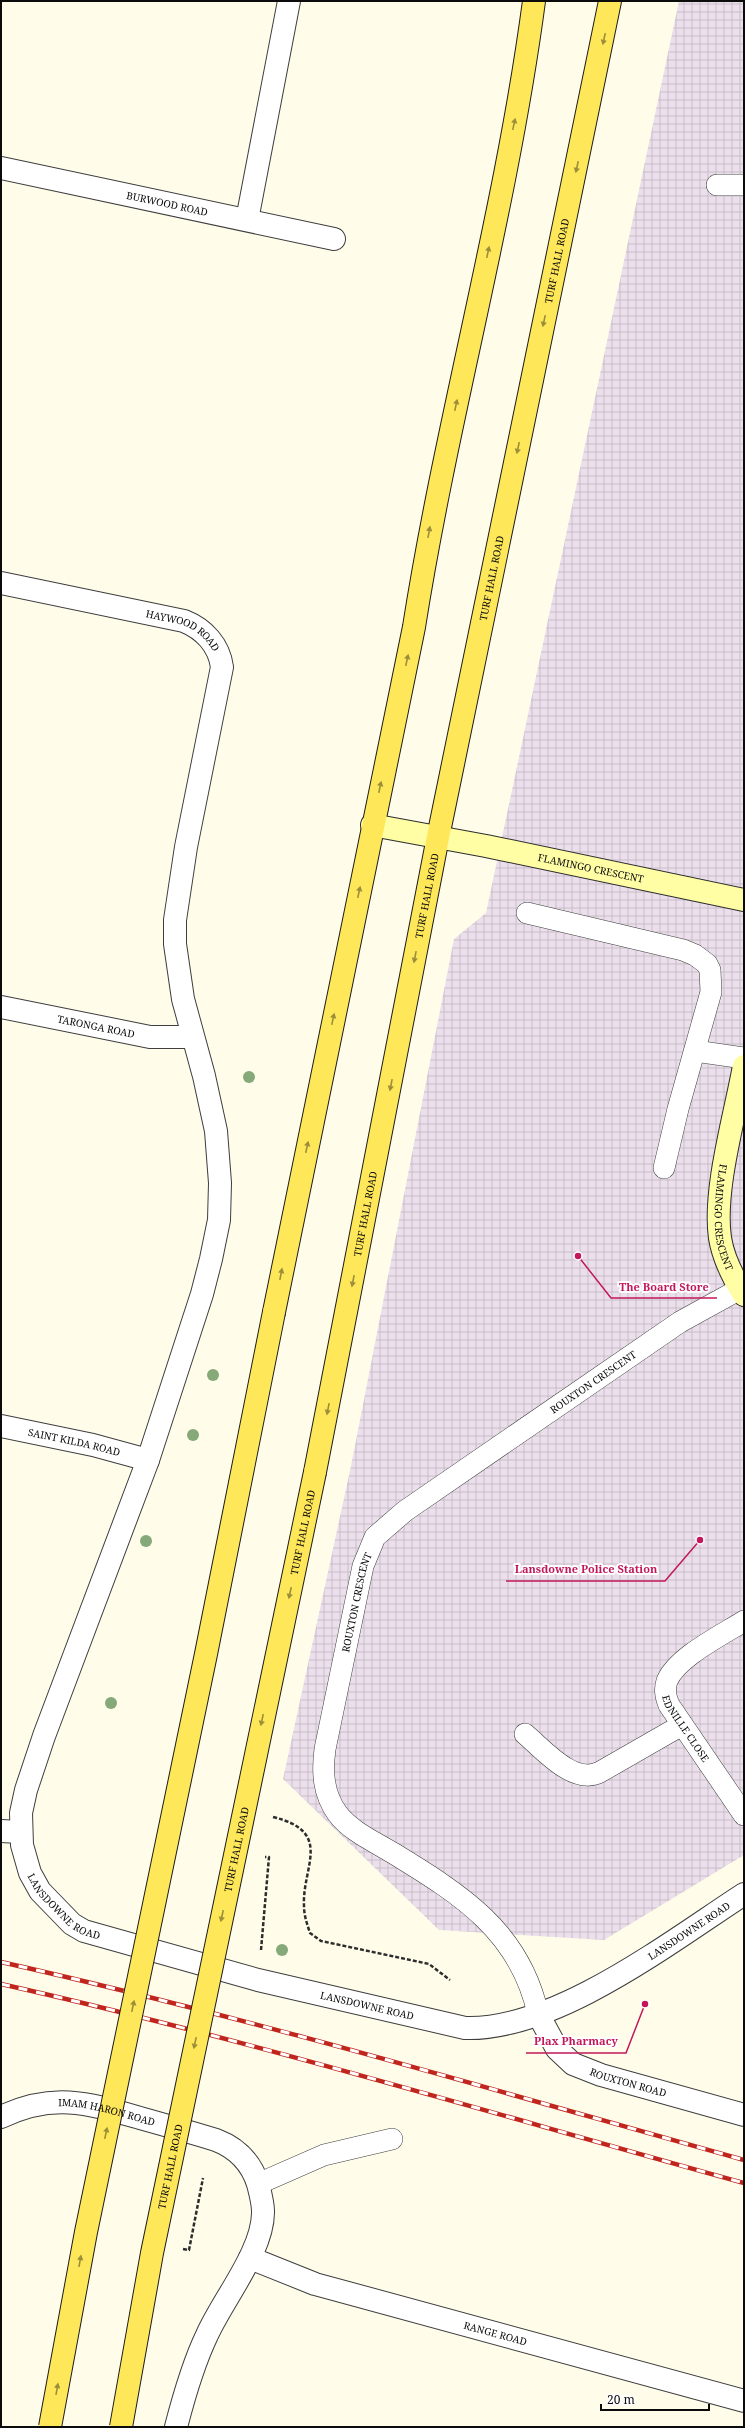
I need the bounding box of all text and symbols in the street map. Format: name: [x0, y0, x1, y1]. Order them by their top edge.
one-way arrow: [601, 33, 607, 46]
one-way arrow: [512, 118, 518, 130]
one-way arrow: [574, 161, 580, 173]
street label: BURWOOD ROAD: [125, 188, 209, 219]
street label: TURF HALL ROAD: [541, 217, 572, 305]
one-way arrow: [486, 245, 492, 258]
one-way arrow: [541, 315, 547, 327]
one-way arrow: [453, 398, 459, 411]
one-way arrow: [514, 442, 520, 455]
one-way arrow: [427, 526, 433, 538]
street label: TURF HALL ROAD: [476, 534, 507, 622]
street label: HAYWOOD ROAD: [145, 606, 223, 654]
one-way arrow: [404, 654, 410, 666]
one-way arrow: [378, 781, 384, 793]
street label: FLAMINGO CRESCENT: [537, 850, 645, 886]
street label: TURF HALL ROAD: [412, 852, 442, 939]
one-way arrow: [357, 886, 363, 898]
one-way arrow: [412, 951, 418, 963]
street label: TARONGA ROAD: [56, 1012, 136, 1041]
one-way arrow: [331, 1013, 337, 1025]
one-way arrow: [388, 1079, 394, 1091]
one-way arrow: [305, 1141, 311, 1153]
street label: FLAMINGO CRESCENT: [712, 1163, 737, 1273]
street label: TURF HALL ROAD: [350, 1170, 380, 1258]
one-way arrow: [279, 1268, 285, 1280]
one-way arrow: [350, 1275, 356, 1287]
callout: The Board Store: [611, 1275, 717, 1298]
text: The Board Store: [619, 1279, 709, 1294]
street label: ROUXTON CRESCENT: [547, 1347, 639, 1416]
one-way arrow: [325, 1402, 331, 1415]
street label: SAINT KILDA ROAD: [27, 1425, 122, 1459]
street label: TURF HALL ROAD: [287, 1489, 318, 1576]
street label: ROUXTON CRESCENT: [338, 1550, 375, 1653]
callout: Lansdowne Police Station: [506, 1558, 665, 1581]
text: Lansdowne Police Station: [515, 1561, 658, 1576]
one-way arrow: [286, 1587, 292, 1599]
street label: EDNILLE CLOSE: [659, 1693, 713, 1765]
one-way arrow: [259, 1714, 265, 1726]
street label: TURF HALL ROAD: [221, 1806, 252, 1893]
street label: LANSDOWNE ROAD: [25, 1871, 102, 1942]
street label: LANSDOWNE ROAD: [645, 1898, 733, 1963]
one-way arrow: [218, 1909, 224, 1922]
street label: LANSDOWNE ROAD: [319, 1988, 415, 2023]
one-way arrow: [131, 2000, 137, 2012]
callout: Plax Pharmacy: [526, 2030, 626, 2053]
text: Plax Pharmacy: [534, 2033, 619, 2048]
one-way arrow: [192, 2037, 198, 2049]
street label: ROUXTON ROAD: [588, 2064, 668, 2100]
street label: IMAM HARON ROAD: [58, 2095, 157, 2129]
street label: TURF HALL ROAD: [154, 2123, 186, 2210]
one-way arrow: [104, 2127, 110, 2140]
one-way arrow: [78, 2255, 84, 2267]
street label: RANGE ROAD: [462, 2318, 529, 2349]
one-way arrow: [54, 2383, 60, 2395]
scale bar: [601, 2386, 709, 2412]
text: 20 m: [607, 2391, 635, 2408]

